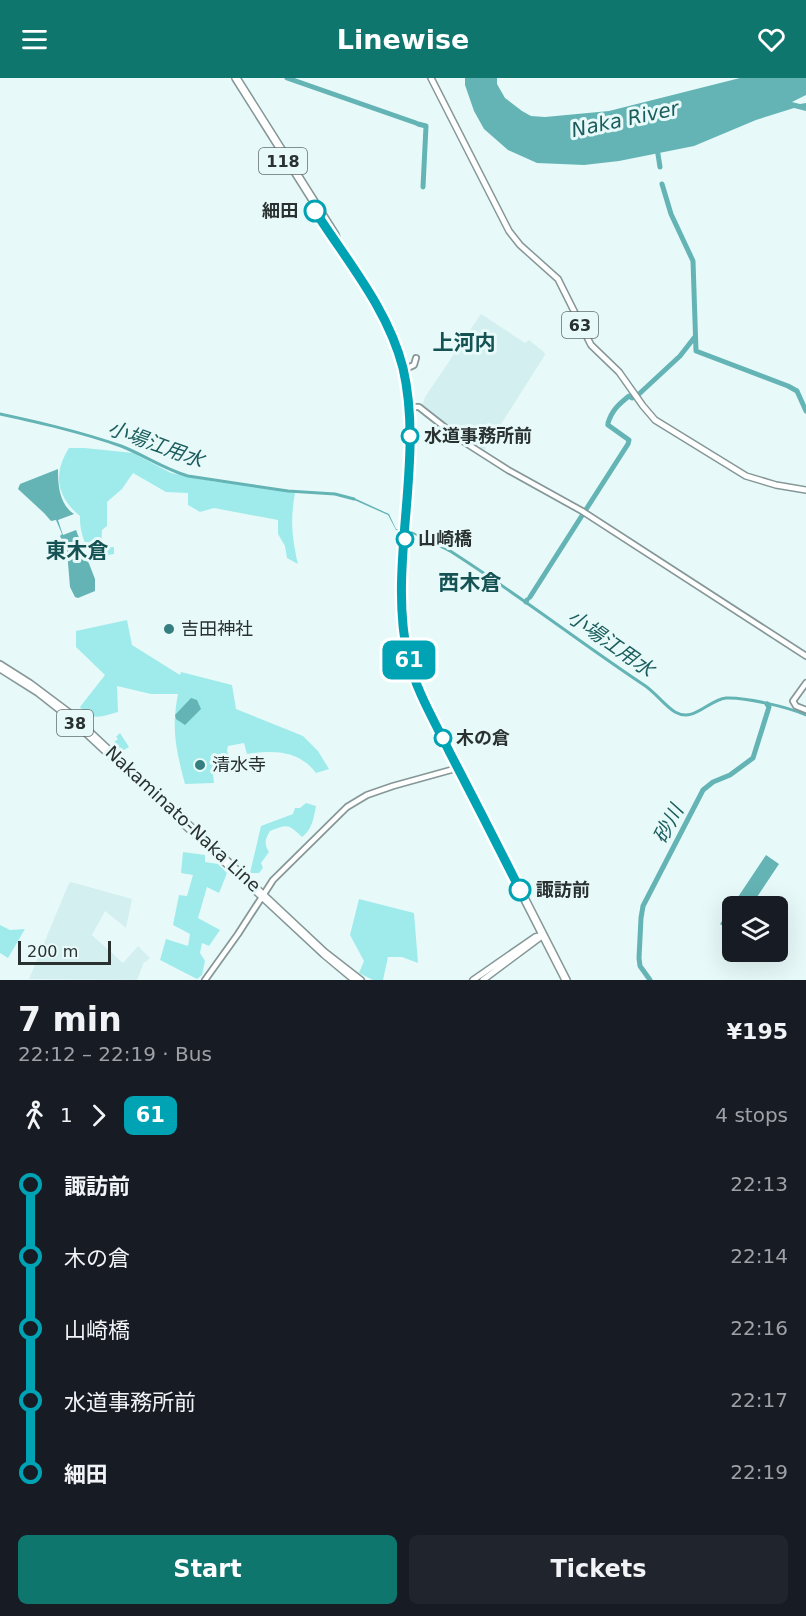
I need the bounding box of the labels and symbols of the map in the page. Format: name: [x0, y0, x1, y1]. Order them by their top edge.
water label: Naka River: [569, 96, 683, 142]
road number: 118: [259, 148, 307, 174]
place label: 細田: [262, 200, 298, 221]
marker: 細田: [304, 200, 326, 222]
road number: 63: [562, 312, 598, 338]
district label: 上河内: [433, 331, 496, 355]
water label: 小場江用水: [105, 416, 209, 473]
place label: 水道事務所前: [424, 425, 532, 446]
marker: 水道事務所前: [401, 427, 419, 445]
place label: 山崎橋: [418, 528, 472, 549]
marker: 山崎橋: [396, 530, 414, 548]
district label: 東木倉: [46, 539, 109, 563]
district label: 西木倉: [439, 571, 502, 595]
water label: 小場江用水: [563, 604, 660, 683]
place label: 吉田神社: [181, 618, 253, 639]
marker: 吉田神社: [162, 622, 176, 636]
line badge: 61: [382, 640, 436, 680]
road number: 38: [57, 710, 93, 736]
place label: 木の倉: [456, 727, 510, 748]
marker: 木の倉: [434, 729, 452, 747]
street label: Nakaminato-Naka Line: [101, 741, 265, 896]
place label: 清水寺: [212, 754, 266, 775]
marker: 清水寺: [193, 758, 207, 772]
water label: 砂川: [648, 799, 689, 847]
marker: 諏訪前: [509, 879, 531, 901]
place label: 諏訪前: [536, 879, 590, 900]
scale bar: [18, 938, 111, 965]

